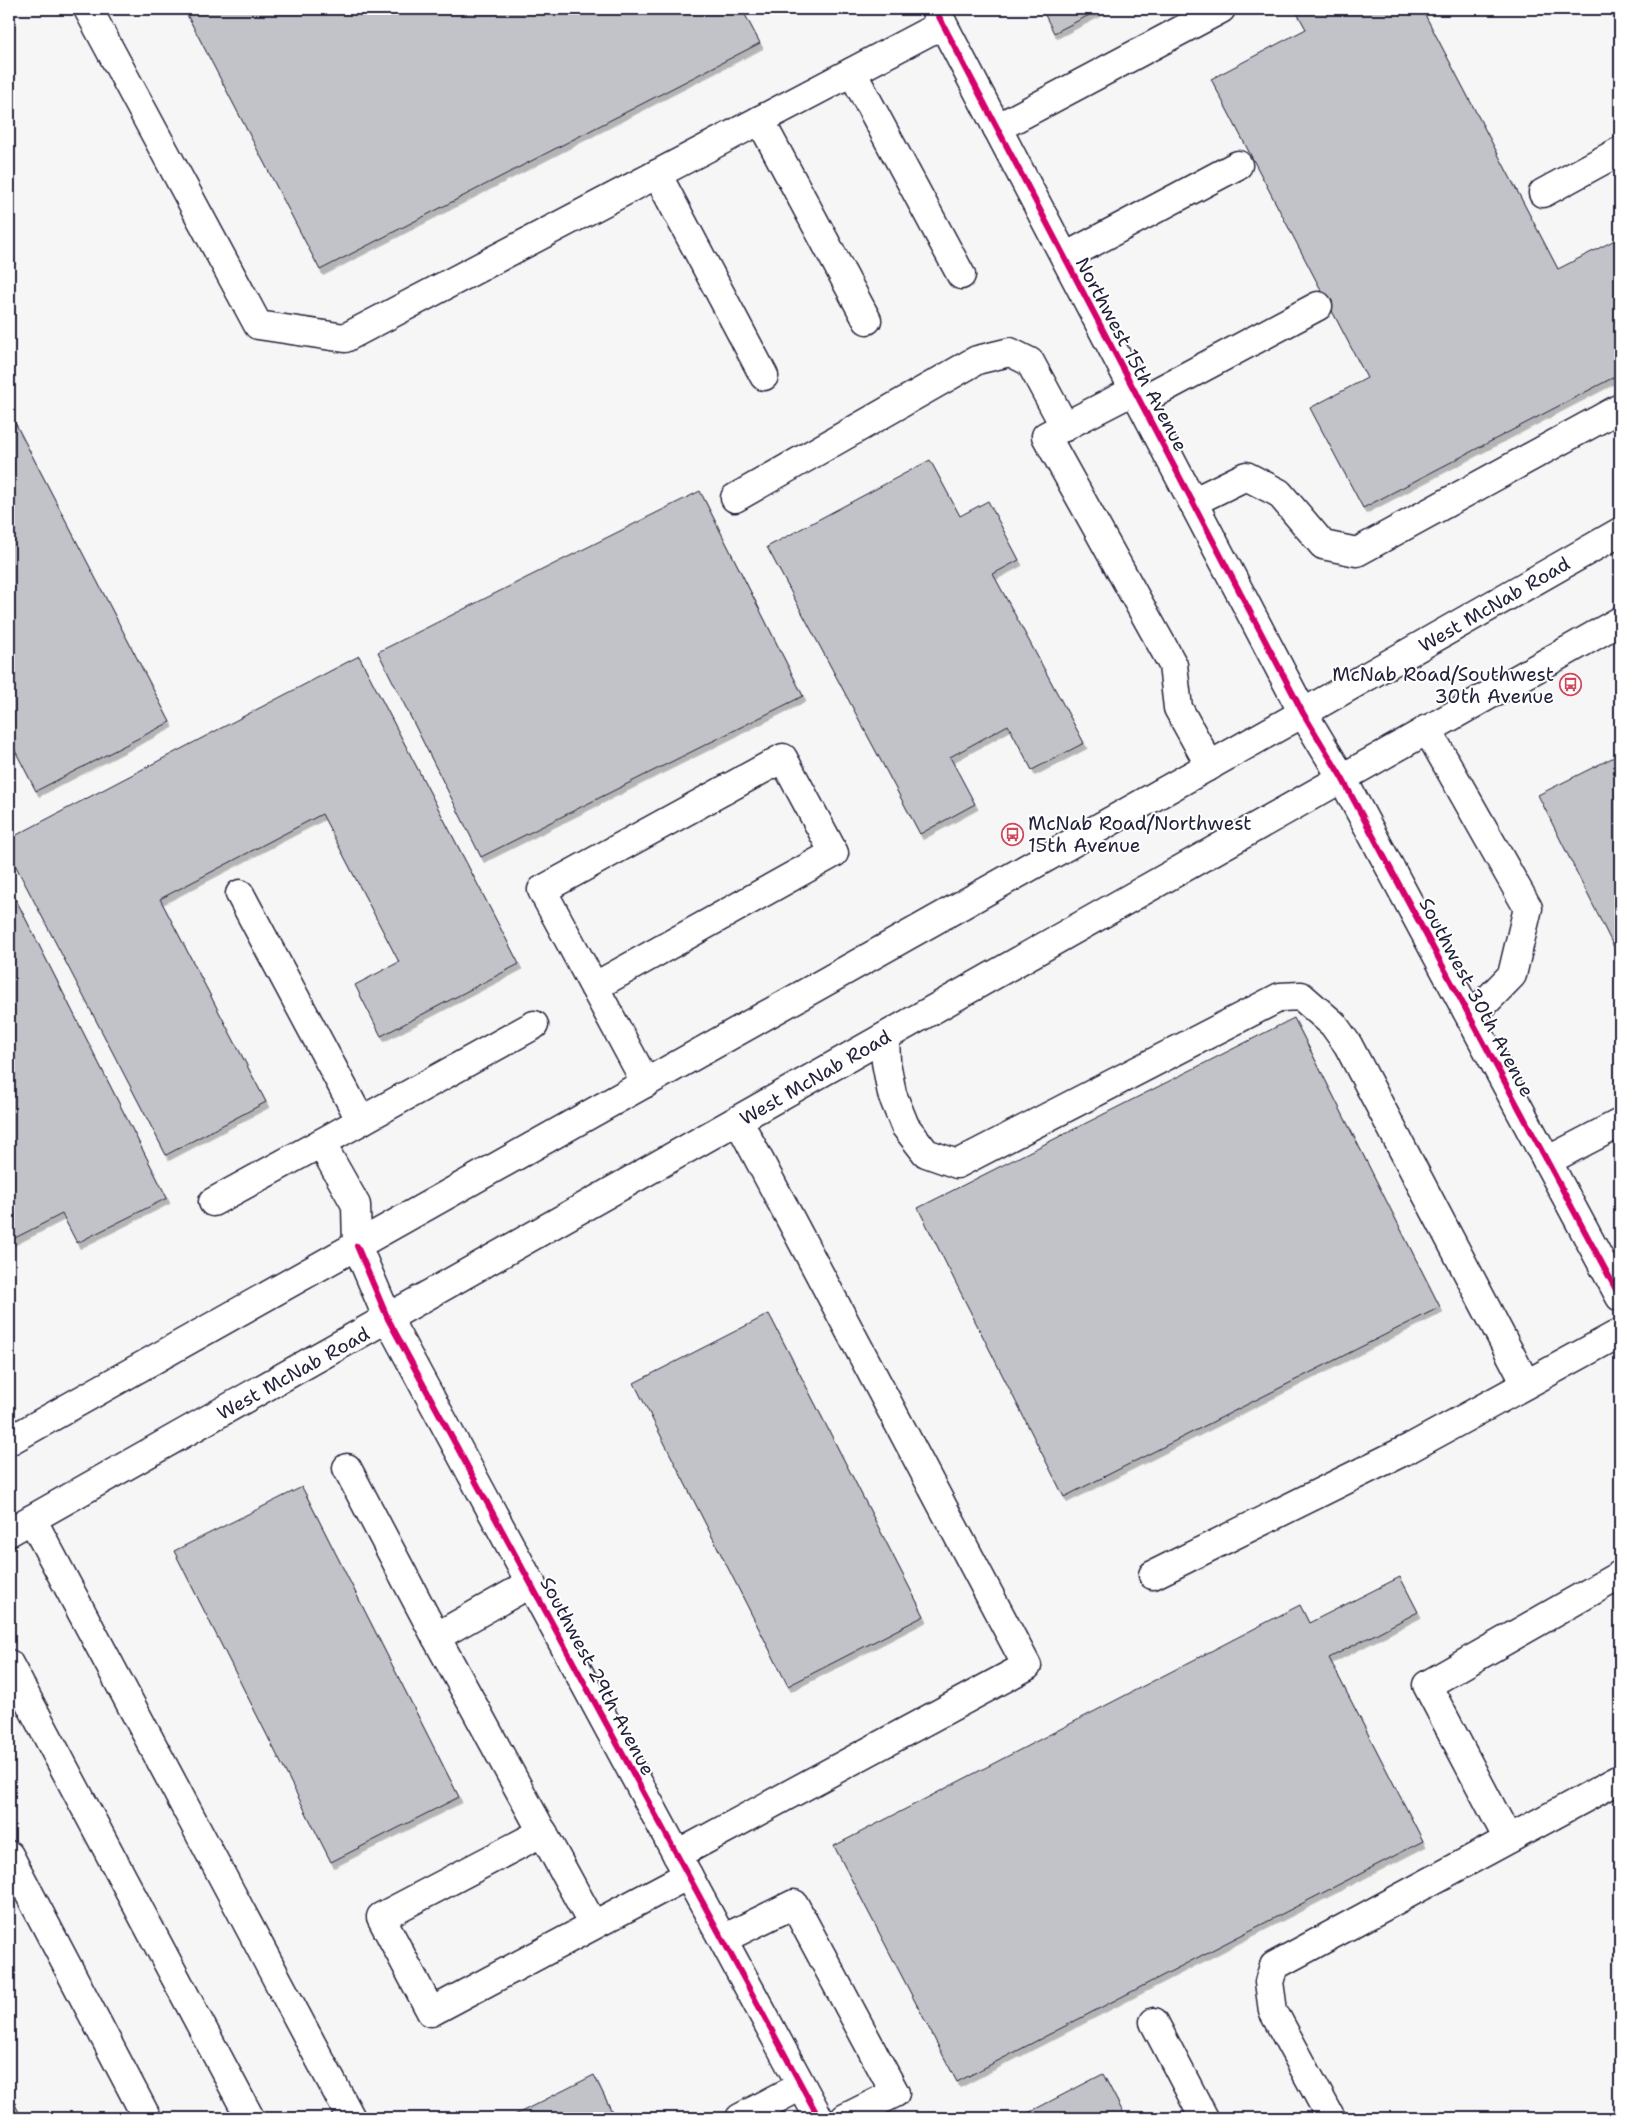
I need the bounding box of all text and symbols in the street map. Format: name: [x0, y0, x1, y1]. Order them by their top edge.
street label: Northwest 15th Avenue: [1070, 253, 1193, 456]
street label: West McNab Road: [1414, 551, 1574, 658]
place label: McNab Road/Southwest 30th Avenue: [1332, 662, 1554, 709]
bus stop icon: McNab Road/Southwest 30th Avenue: [1558, 673, 1582, 697]
place label: McNab Road/Northwest 15th Avenue: [1028, 811, 1252, 858]
bus stop icon: McNab Road/Northwest 15th Avenue: [1000, 822, 1024, 846]
street label: Southwest 30th Avenue: [1413, 893, 1540, 1101]
street label: West McNab Road: [735, 1024, 895, 1131]
street label: West McNab Road: [213, 1321, 374, 1426]
street label: Southwest 29th Avenue: [535, 1573, 661, 1780]

